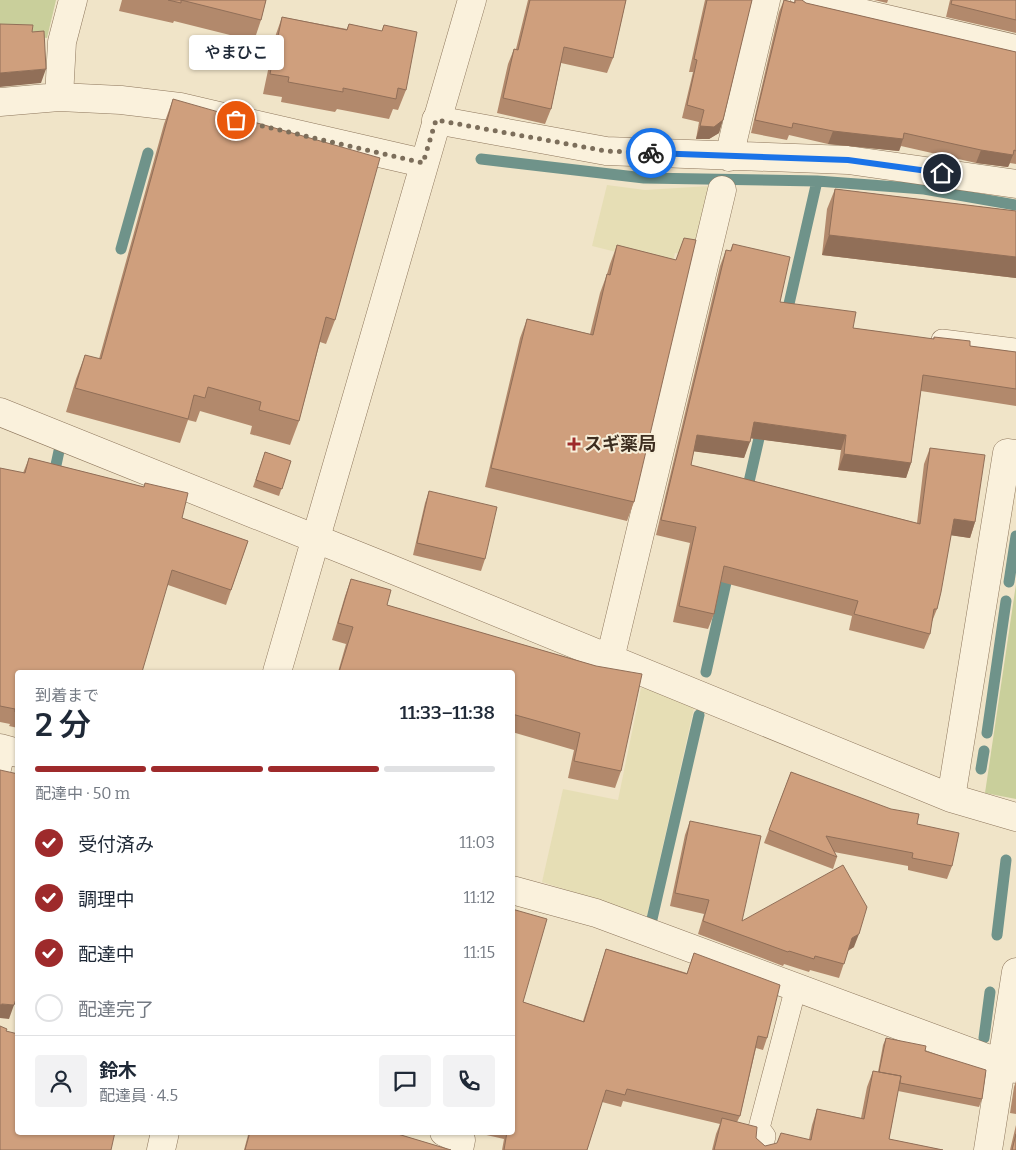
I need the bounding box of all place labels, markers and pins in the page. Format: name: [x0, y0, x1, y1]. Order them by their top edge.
callout: やまひこ: [188, 35, 284, 70]
pin: [215, 99, 257, 141]
pin: [921, 152, 963, 194]
place label: スギ薬局: [584, 433, 656, 455]
marker: スギ薬局: [568, 438, 580, 450]

